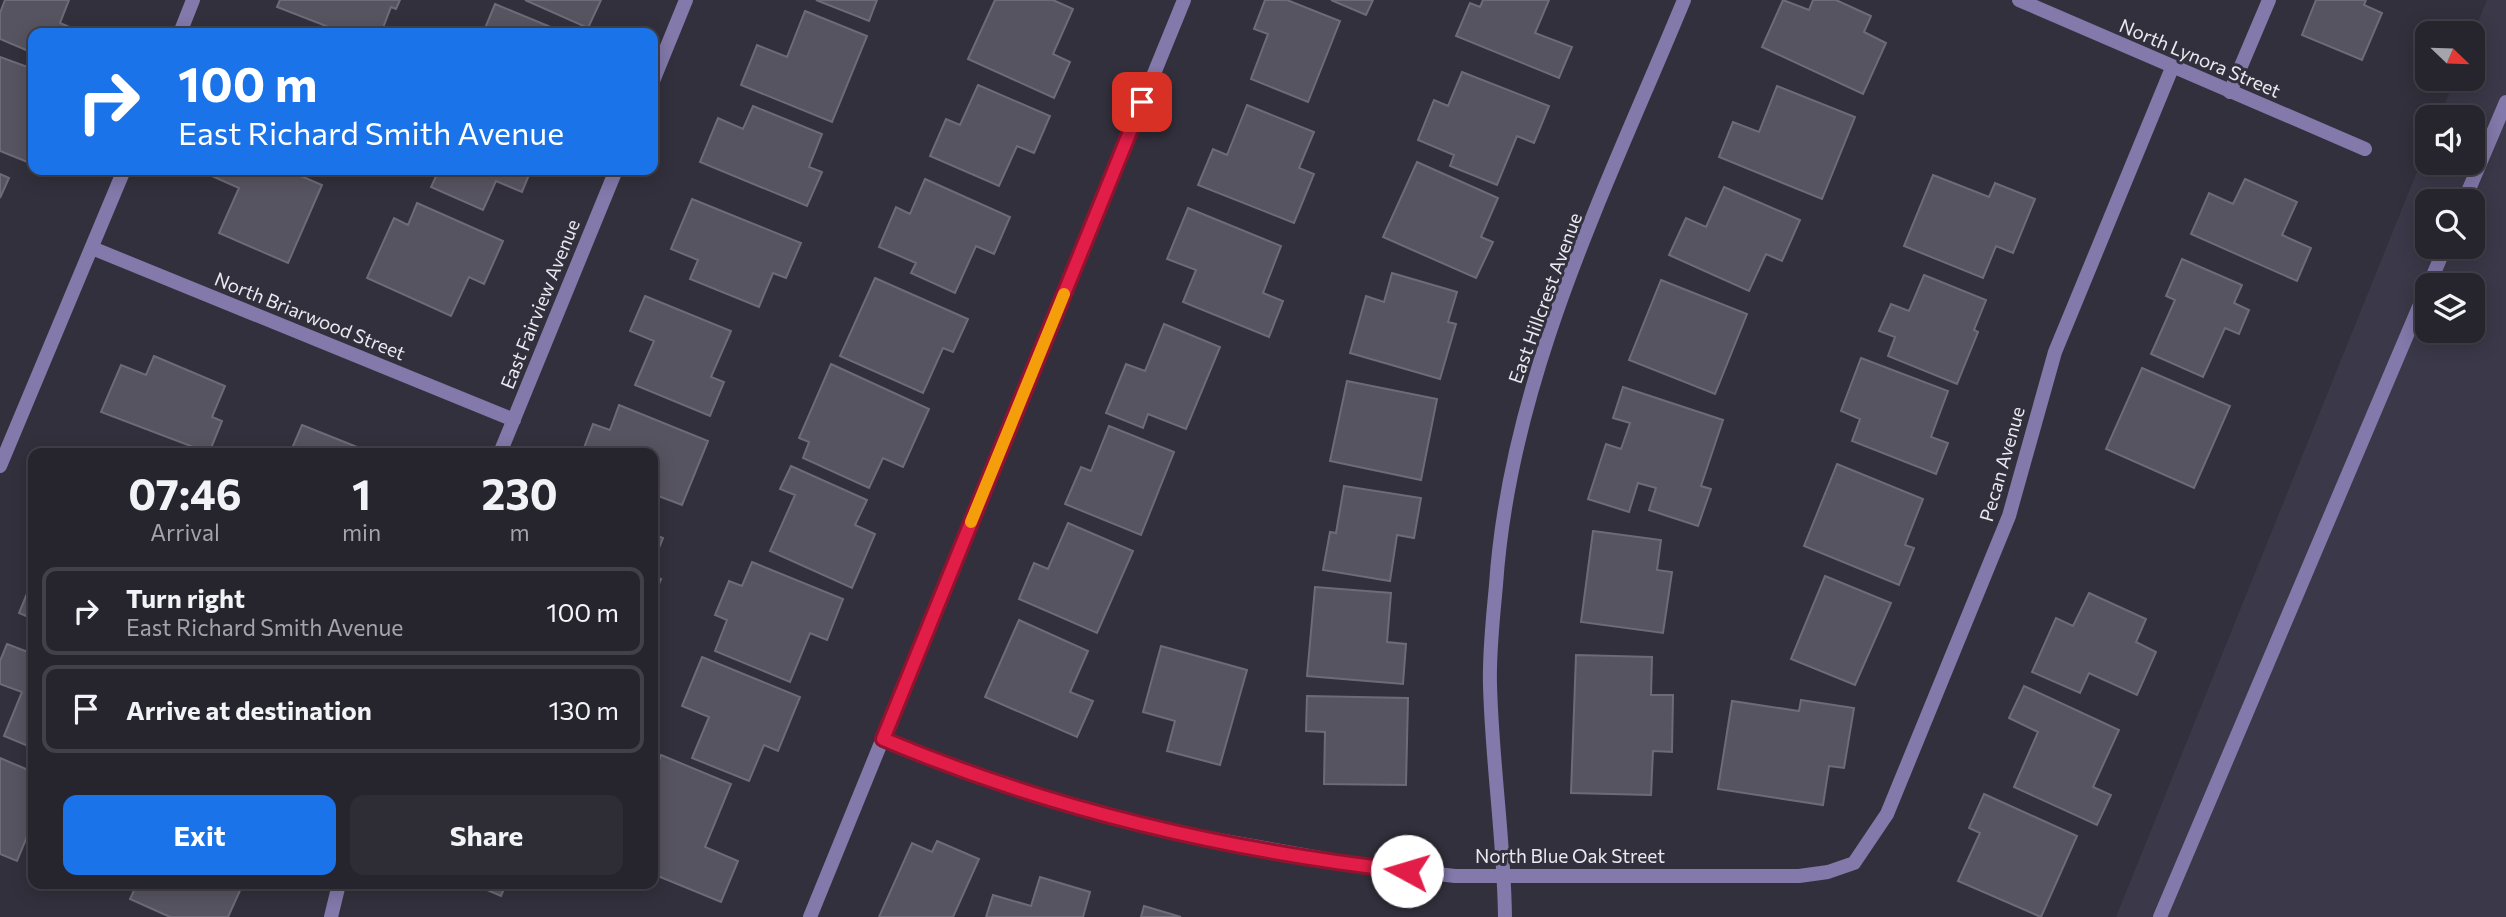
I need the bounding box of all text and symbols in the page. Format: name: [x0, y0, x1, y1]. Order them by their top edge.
street label: North Lynora Street: [2116, 13, 2284, 102]
north arrow: [2415, 21, 2485, 91]
map controls: [2415, 21, 2485, 343]
text: 100 m: [178, 52, 317, 112]
icon: right: [63, 56, 154, 147]
pin: [1112, 72, 1172, 132]
icon: arrive: [1123, 83, 1161, 121]
button: sound: [2415, 105, 2485, 175]
text: East Richard Smith Avenue: [178, 112, 564, 152]
button: search: [2415, 189, 2485, 259]
street label: East Hillcrest Avenue: [1503, 209, 1586, 386]
street label: East Fairview Avenue: [495, 216, 584, 392]
street label: North Briarwood Street: [211, 267, 409, 364]
button: layers: [2415, 273, 2485, 343]
street label: Pecan Avenue: [1974, 404, 2029, 524]
text: 07:46: [128, 467, 242, 519]
text: 1: [352, 467, 371, 519]
text: 230: [481, 467, 558, 519]
text: Arrival: [150, 518, 220, 546]
text: min: [342, 518, 381, 546]
text: m: [510, 518, 530, 546]
text: Turn right: [126, 582, 245, 613]
icon: right: [67, 592, 105, 630]
text: 100 m: [546, 596, 619, 627]
text: East Richard Smith Avenue: [126, 613, 403, 641]
icon: arrive: [67, 690, 105, 728]
text: Arrive at destination: [126, 694, 372, 725]
text: 130 m: [548, 694, 619, 725]
button: Exit: [63, 795, 336, 875]
button: Share: [350, 795, 623, 875]
position arrow: [1370, 834, 1444, 908]
street label: North Blue Oak Street: [1475, 844, 1665, 867]

